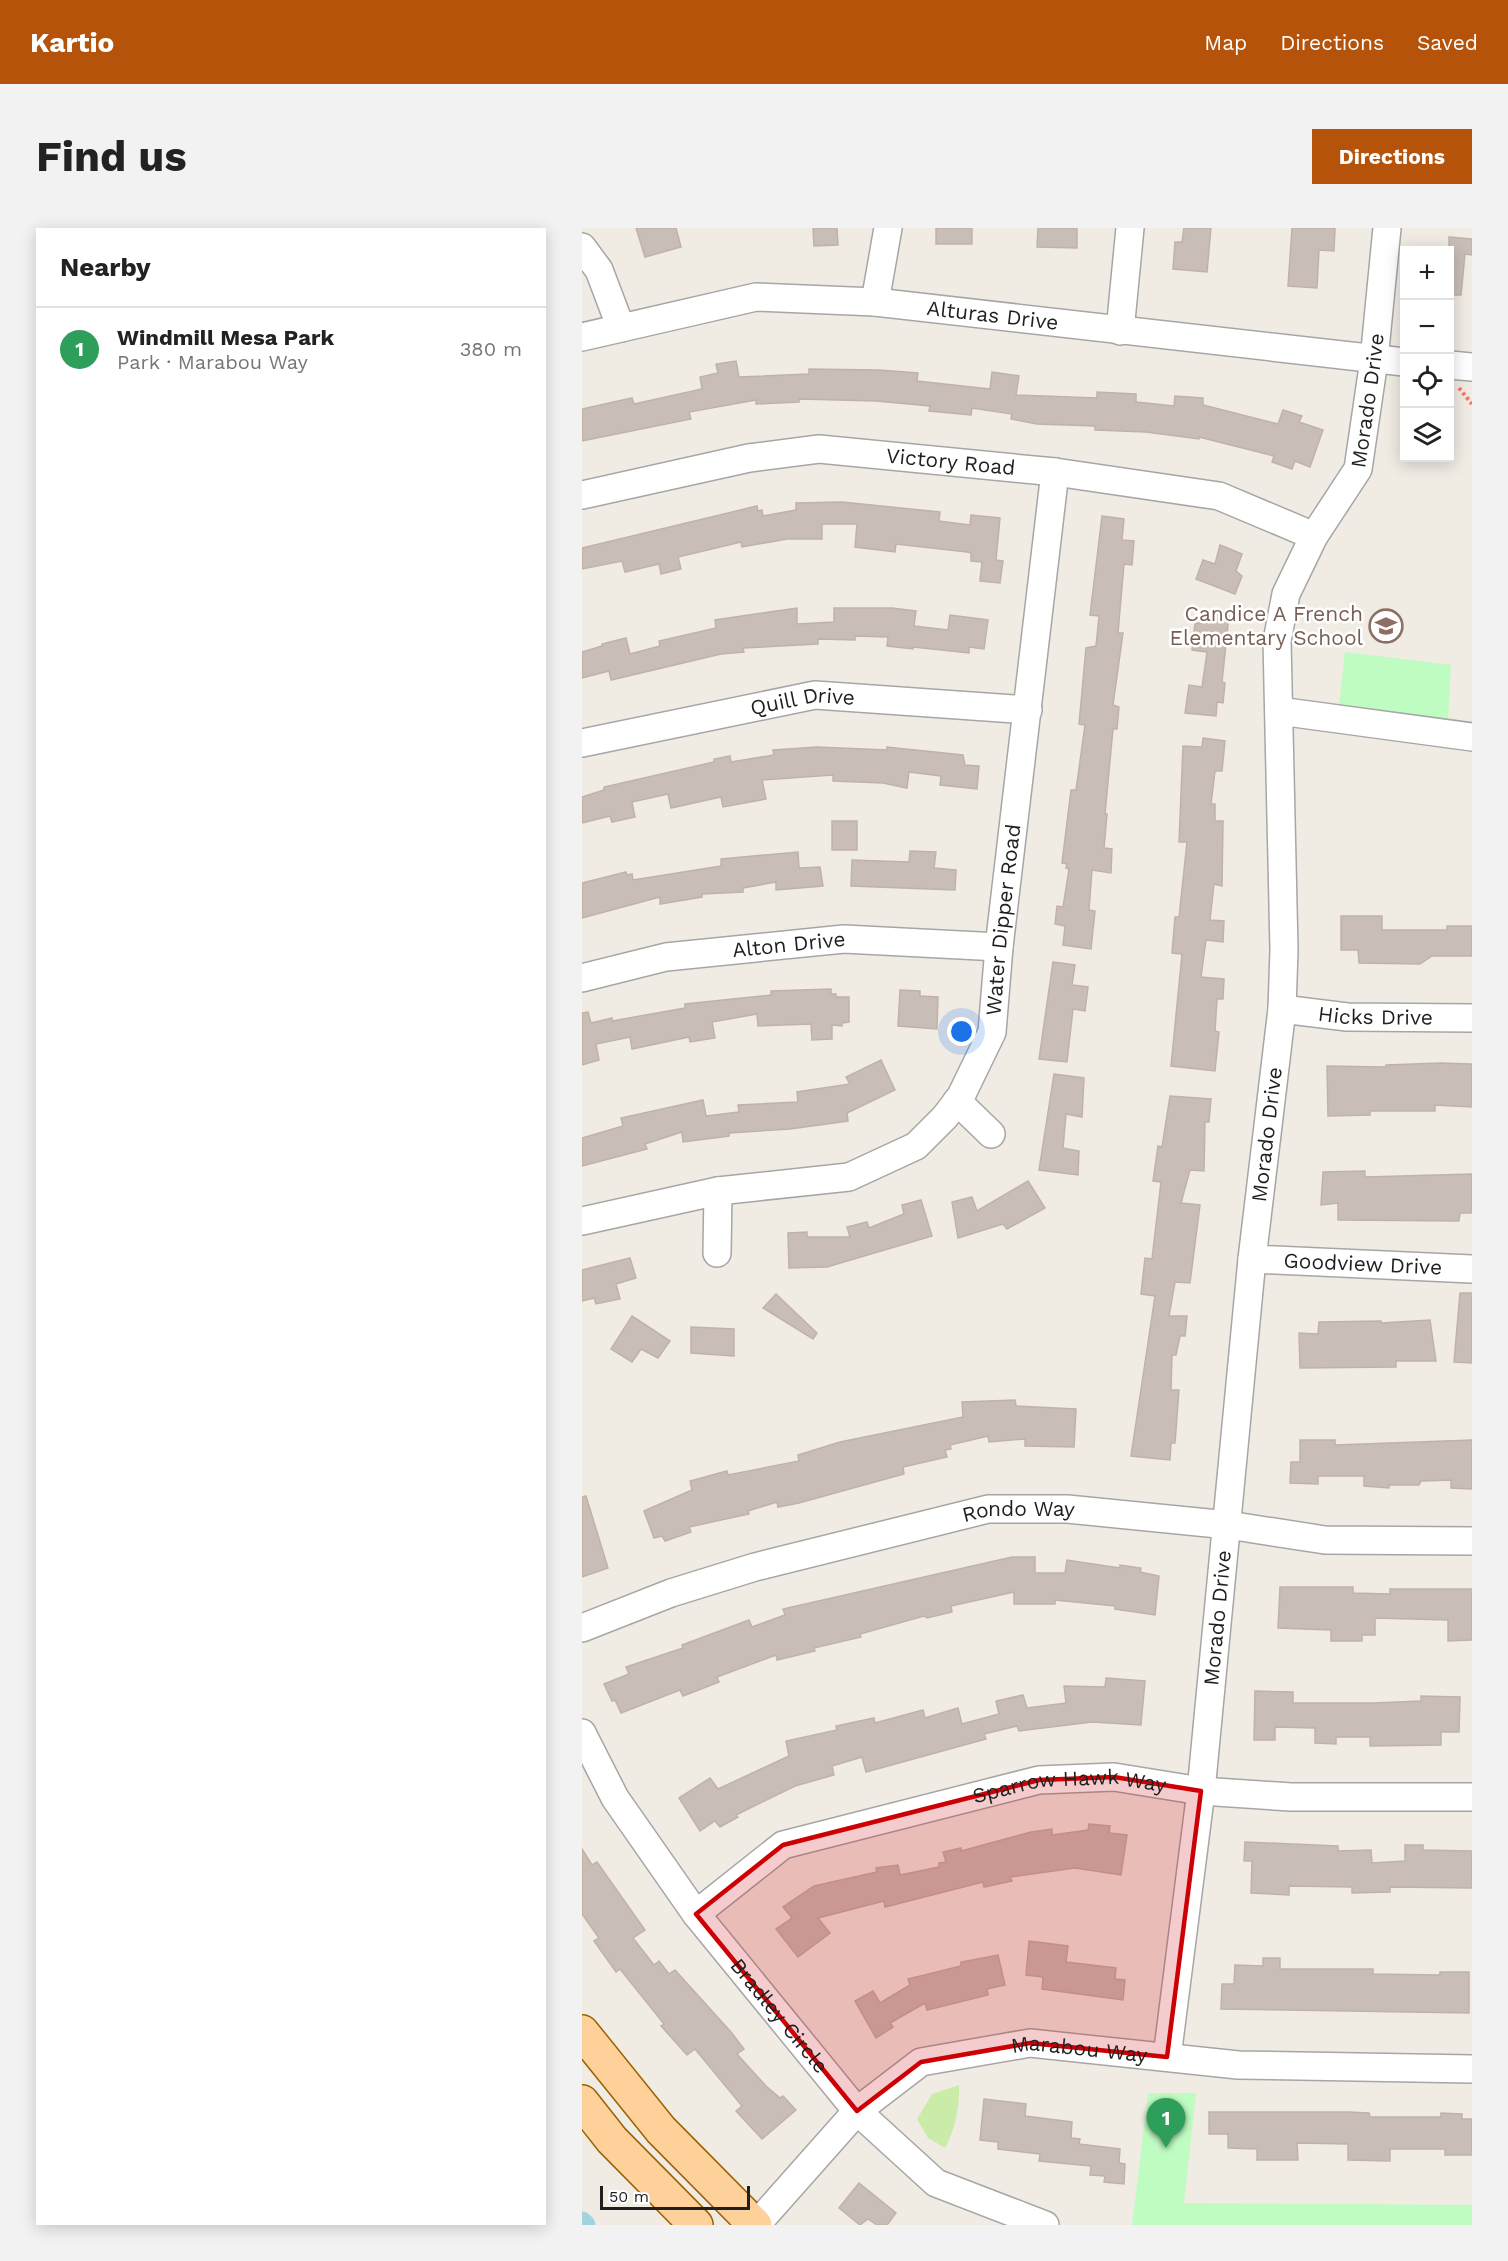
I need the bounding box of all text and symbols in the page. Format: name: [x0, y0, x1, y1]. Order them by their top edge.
text: Kartio: [30, 26, 114, 59]
text: Map: [1204, 30, 1247, 55]
text: Directions: [1280, 30, 1384, 55]
text: Saved: [1417, 30, 1478, 55]
button: Directions: [1312, 129, 1472, 184]
text: Find us: [36, 132, 187, 181]
map controls: [1400, 246, 1454, 462]
button: +: [1400, 246, 1454, 300]
text: Nearby: [60, 252, 151, 282]
street label: Alturas Drive: [925, 295, 1060, 335]
button: −: [1400, 300, 1454, 354]
text: Windmill Mesa Park: [117, 325, 334, 350]
street label: Morado Drive: [1345, 332, 1389, 470]
text: 1: [75, 337, 84, 361]
text: 380 m: [460, 337, 522, 361]
text: Park · Marabou Way: [117, 350, 308, 374]
button: locate: [1400, 354, 1454, 408]
button: layers: [1400, 408, 1454, 462]
street label: Victory Road: [885, 443, 1017, 480]
place label: Candice A French Elementary School: [1170, 601, 1364, 650]
school or university icon: Candice A French Elementary School: [1368, 608, 1404, 644]
street label: Quill Drive: [748, 682, 856, 720]
street label: Water Dipper Road: [980, 823, 1025, 1017]
street label: Alton Drive: [731, 926, 847, 962]
street label: Hicks Drive: [1317, 1001, 1433, 1030]
your location: [947, 1017, 976, 1046]
street label: Morado Drive: [1246, 1066, 1287, 1203]
street label: Goodview Drive: [1283, 1247, 1443, 1280]
street label: Rondo Way: [959, 1496, 1076, 1527]
street label: Morado Drive: [1198, 1549, 1236, 1687]
street label: Sparrow Hawk Way: [970, 1764, 1168, 1808]
street label: Bradley Circle: [725, 1953, 834, 2078]
street label: Marabou Way: [1009, 2030, 1149, 2067]
pin: 1: [1146, 2098, 1186, 2148]
scale bar: [600, 2183, 750, 2210]
text: 50 m: [609, 2187, 649, 2206]

